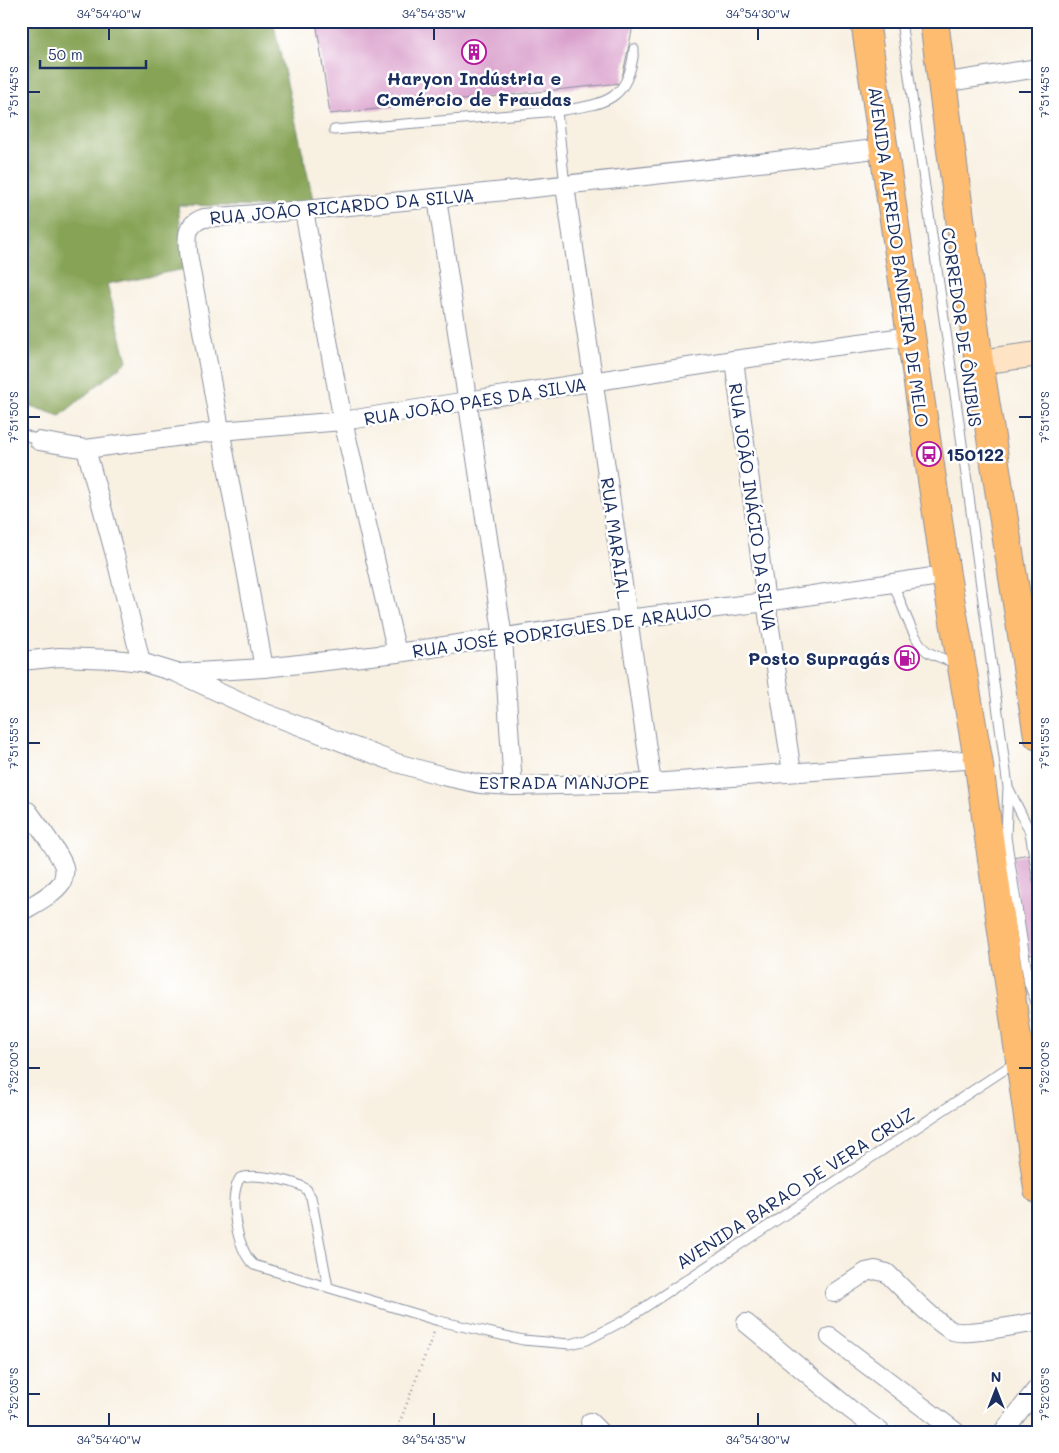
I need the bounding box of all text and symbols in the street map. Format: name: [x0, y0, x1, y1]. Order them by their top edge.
text: 34°54'40"W: [77, 5, 141, 21]
text: 34°54'35"W: [402, 5, 466, 21]
text: 34°54'30"W: [726, 5, 790, 21]
scale bar: [40, 38, 146, 70]
building icon: Haryon Indústria e Comércio de Fraudas: [461, 39, 487, 65]
text: 50 m: [48, 44, 83, 64]
text: 7°51'45"S: [5, 66, 21, 118]
place label: Haryon Indústria e Comércio de Fraudas: [376, 66, 572, 111]
text: 7°51'45"S: [1036, 66, 1052, 118]
street label: AVENIDA ALFREDO BANDEIRA DE MELO: [863, 85, 935, 429]
street label: RUA JOÃO RICARDO DA SILVA: [209, 182, 475, 230]
street label: CORREDOR DE ÔNIBUS: [936, 226, 988, 428]
street label: RUA JOÃO PAES DA SILVA: [362, 372, 588, 430]
street label: RUA JOÃO INÁCIO DA SILVA: [724, 381, 782, 633]
text: 7°51'50"S: [5, 391, 21, 443]
text: 7°51'50"S: [1036, 391, 1052, 443]
bus stop icon: 150122: [916, 441, 942, 467]
place label: 150122: [946, 442, 1004, 466]
street label: RUA MARAIAL: [596, 476, 636, 601]
street label: RUA JOSÉ RODRIGUES DE ARAUJO: [411, 597, 713, 663]
fuel station icon: Posto Supragás: [894, 645, 920, 671]
place label: Posto Supragás: [748, 646, 890, 670]
text: 7°51'55"S: [5, 717, 21, 769]
text: 7°51'55"S: [1036, 717, 1052, 769]
street label: ESTRADA MANJOPE: [479, 770, 649, 794]
text: 7°52'00"S: [5, 1041, 21, 1095]
text: 7°52'00"S: [1036, 1041, 1052, 1095]
street label: AVENIDA BARAO DE VERA CRUZ: [671, 1102, 919, 1274]
north arrow: [972, 1366, 1022, 1416]
text: 7°52'05"S: [5, 1367, 21, 1421]
text: N: [991, 1367, 1001, 1386]
text: 7°52'05"S: [1036, 1367, 1052, 1421]
text: 34°54'40"W: [77, 1431, 141, 1447]
text: 34°54'35"W: [402, 1431, 466, 1447]
text: 34°54'30"W: [726, 1431, 790, 1447]

